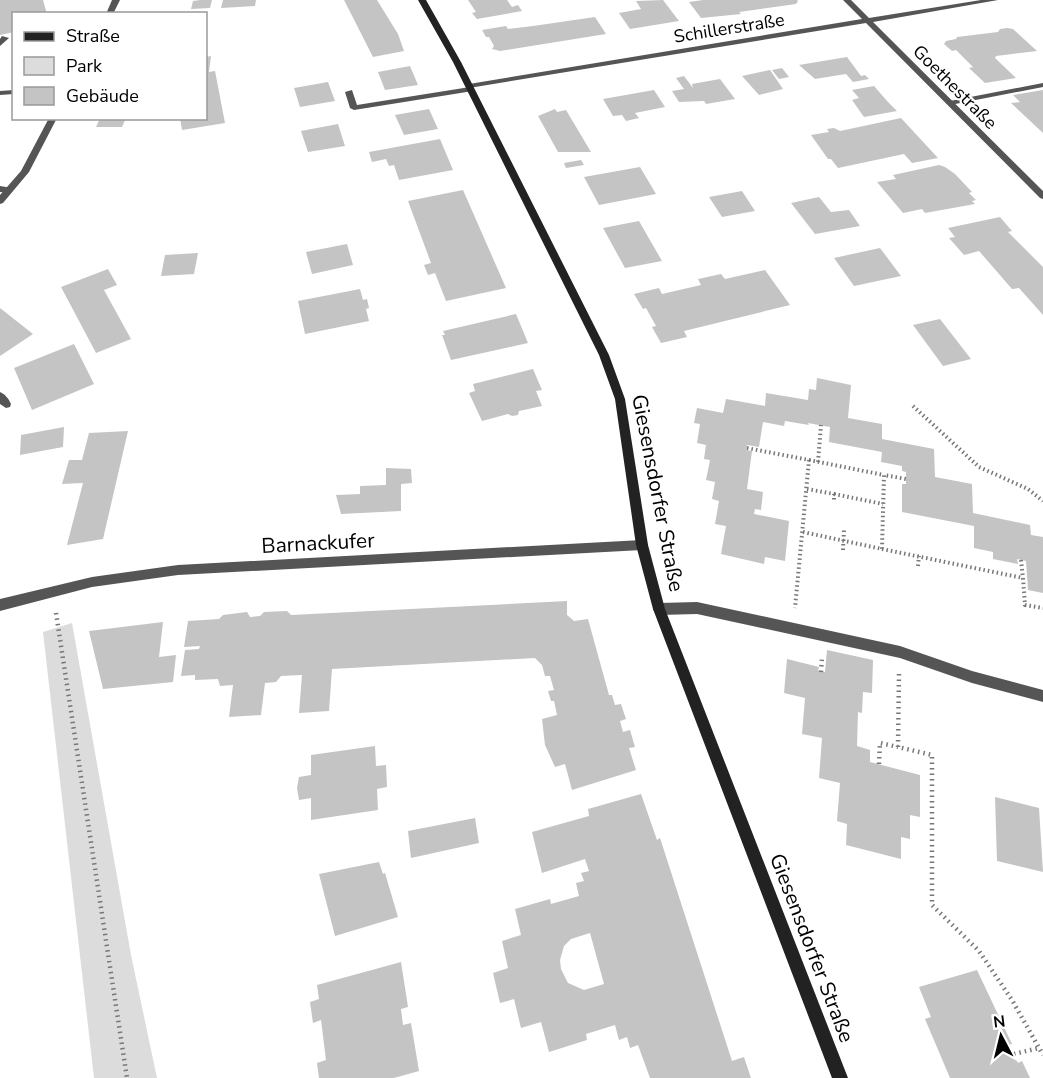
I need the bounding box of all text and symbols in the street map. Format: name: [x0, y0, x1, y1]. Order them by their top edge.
street label: Schillerstraße: [672, 7, 786, 49]
legend: [12, 12, 207, 120]
text: Straße: [66, 24, 120, 48]
street label: Goethestraße: [908, 40, 1002, 134]
text: Park: [66, 54, 103, 78]
text: Gebäude: [66, 84, 139, 108]
street label: Giesensdorfer Straße: [625, 392, 691, 594]
street label: Barnackufer: [261, 526, 376, 560]
street label: Giesensdorfer Straße: [763, 850, 861, 1046]
north arrow: [971, 1006, 1031, 1066]
text: N: [992, 1010, 1007, 1034]

